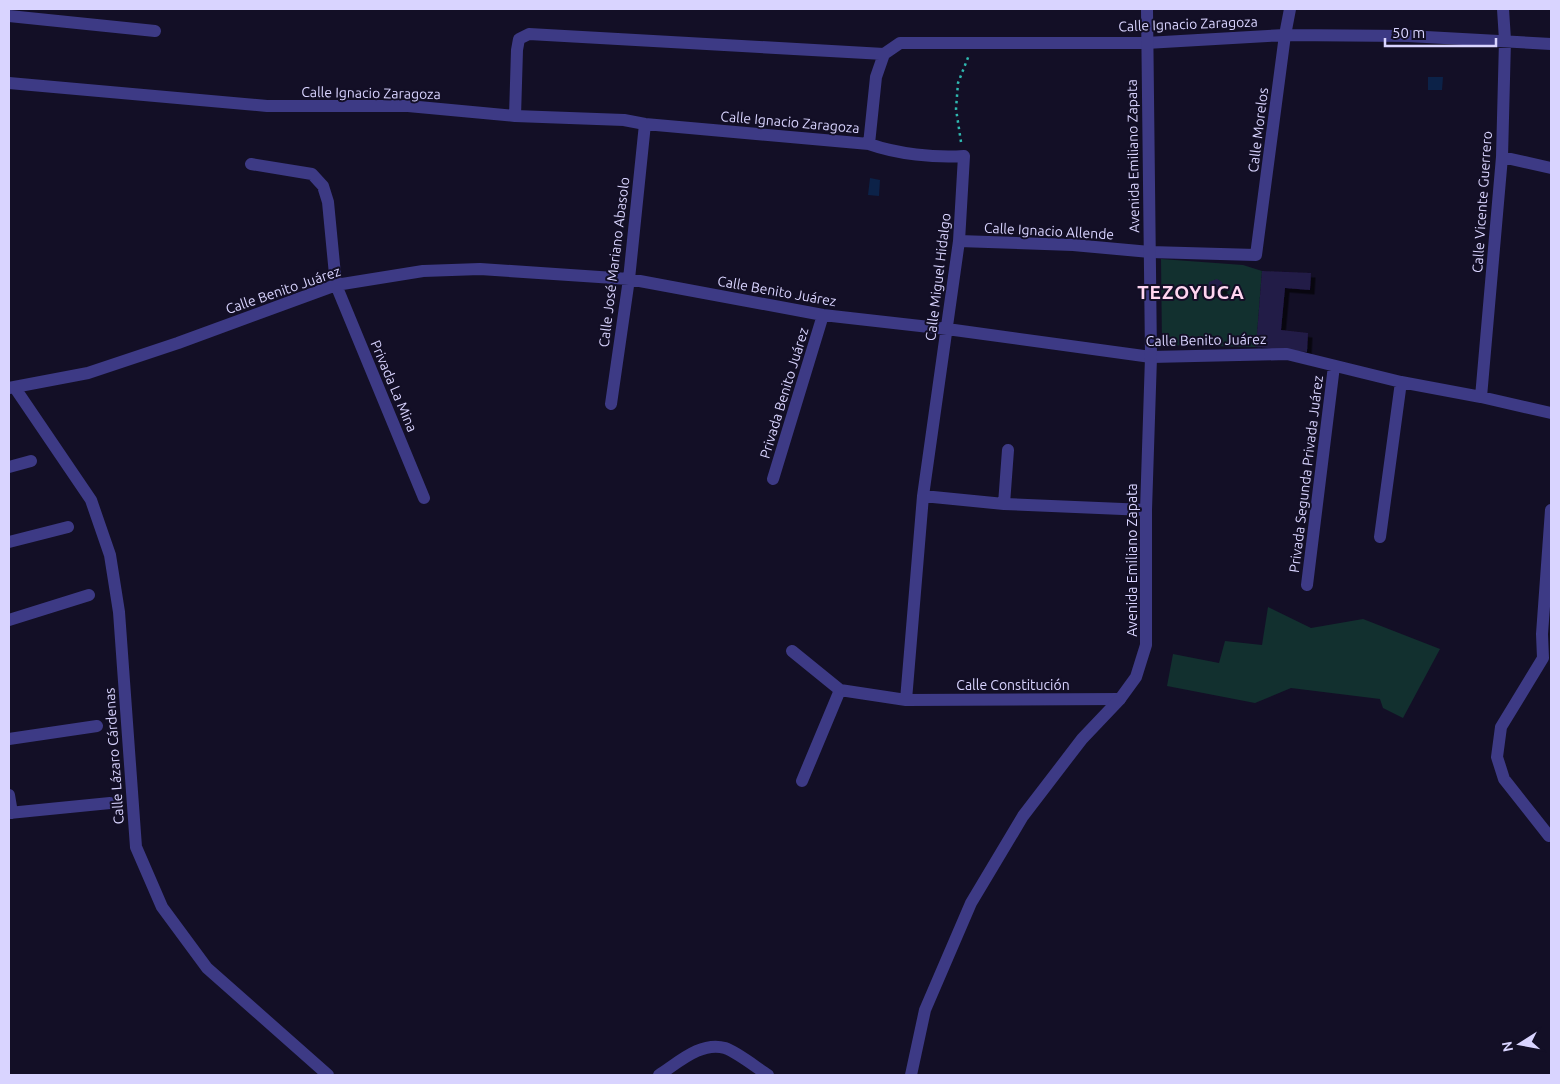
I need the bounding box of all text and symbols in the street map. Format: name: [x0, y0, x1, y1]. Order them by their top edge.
street label: Calle Ignacio Zaragoza: [1118, 14, 1258, 34]
scale bar: [1385, 15, 1496, 47]
text: 50 m: [1392, 24, 1425, 41]
street label: Avenida Emiliano Zapata: [1124, 79, 1142, 233]
street label: Calle Ignacio Zaragoza: [301, 84, 441, 102]
street label: Calle Morelos: [1245, 87, 1271, 173]
street label: Calle Ignacio Zaragoza: [720, 108, 860, 136]
street label: Calle Vicente Guerrero: [1469, 131, 1495, 273]
street label: Calle José Mariano Abasolo: [596, 176, 632, 348]
street label: Calle Miguel Hidalgo: [922, 212, 954, 342]
street label: Calle Ignacio Allende: [984, 220, 1114, 242]
street label: Calle Benito Juárez: [223, 263, 343, 317]
street label: Calle Benito Juárez: [716, 273, 838, 309]
district label: TEZOYUCA: [1137, 281, 1245, 303]
street label: Privada Benito Juárez: [756, 326, 812, 460]
street label: Calle Benito Juárez: [1146, 331, 1266, 349]
street label: Privada La Mina: [367, 338, 421, 434]
street label: Privada Segunda Privada Juárez: [1286, 374, 1326, 574]
street label: Avenida Emiliano Zapata: [1124, 483, 1140, 637]
street label: Calle Constitución: [956, 677, 1070, 693]
street label: Calle Lázaro Cárdenas: [101, 687, 127, 825]
north arrow: [1495, 1019, 1545, 1069]
text: N: [1498, 1040, 1516, 1053]

